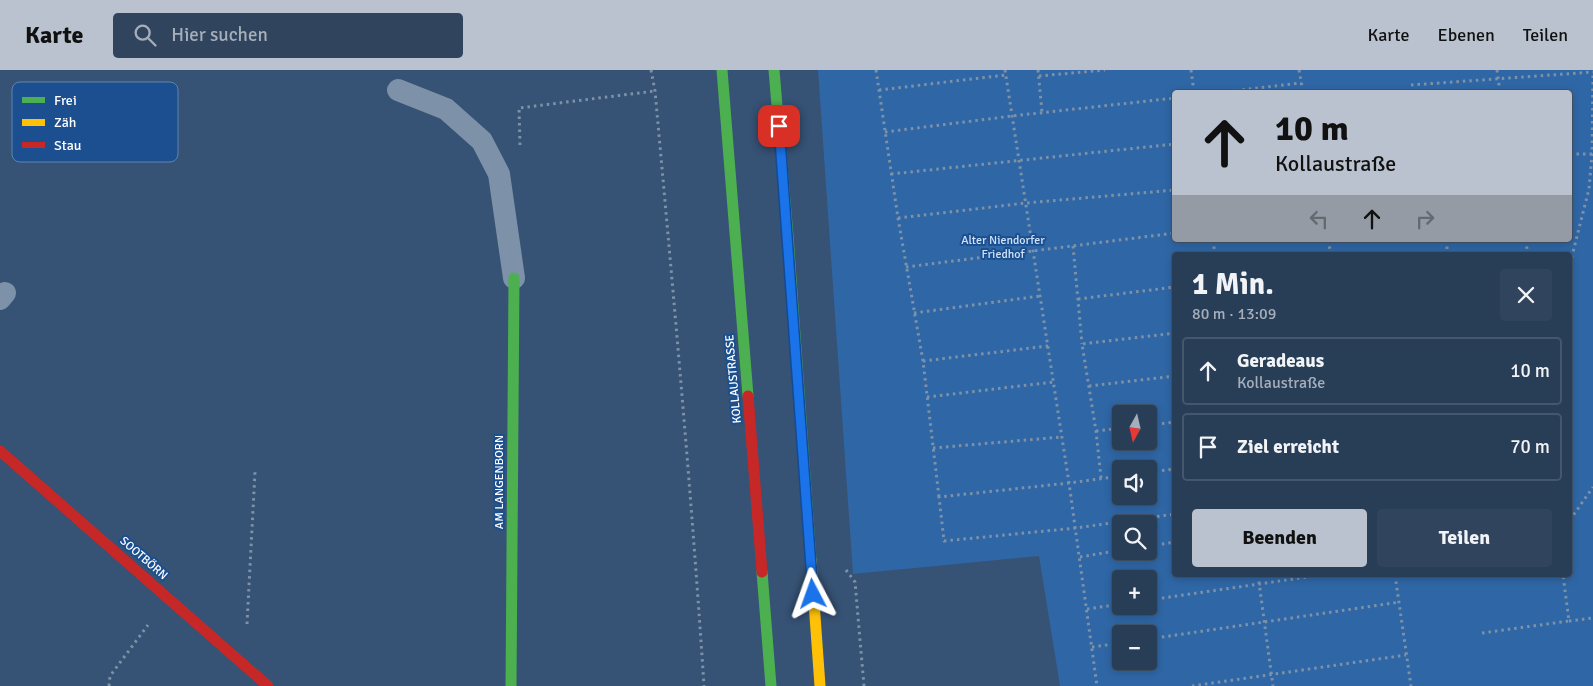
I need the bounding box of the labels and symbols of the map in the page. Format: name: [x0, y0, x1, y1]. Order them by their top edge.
legend: [12, 82, 178, 162]
text: Frei: [54, 92, 77, 109]
pin: [758, 105, 800, 147]
text: Zäh: [54, 114, 76, 131]
text: Stau: [54, 137, 81, 154]
park label: Alter Niendorfer Friedhof: [961, 233, 1045, 262]
street label: KOLLAUSTRASSE: [722, 334, 745, 424]
north arrow: [1112, 405, 1158, 450]
street label: AM LANGENBORN: [492, 435, 507, 529]
street label: SOOTBÖRN: [117, 534, 171, 583]
position arrow: [786, 567, 838, 619]

